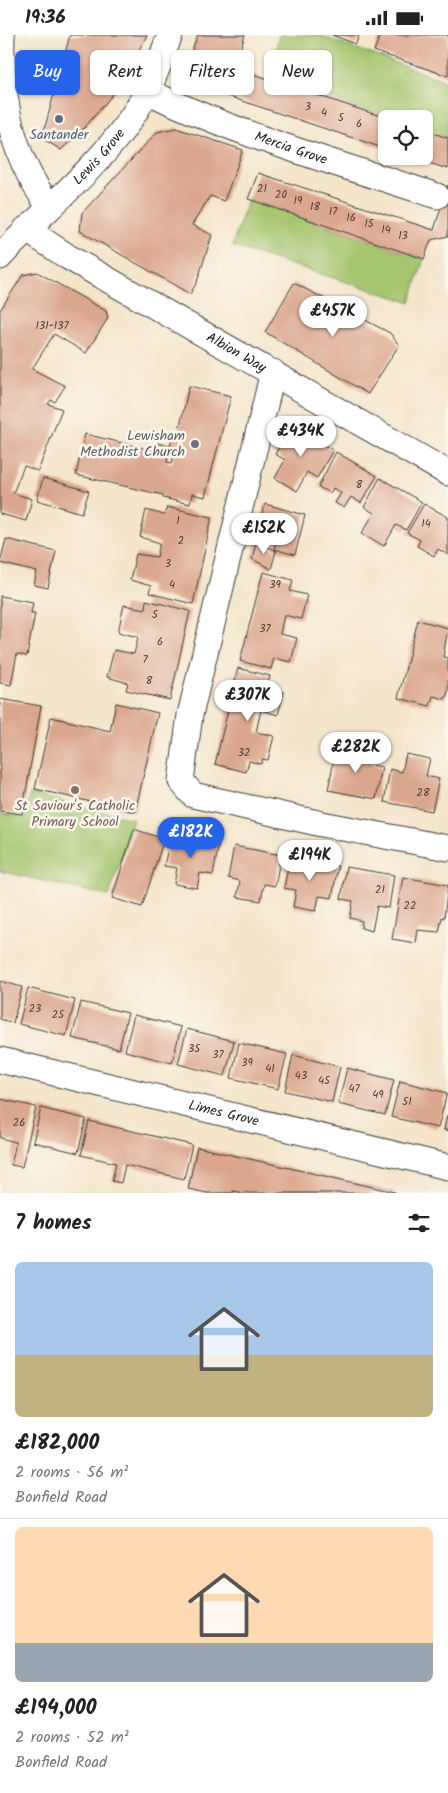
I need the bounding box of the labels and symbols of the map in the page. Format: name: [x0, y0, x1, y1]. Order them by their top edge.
house number: 3: [305, 98, 311, 116]
house number: 4: [321, 104, 327, 122]
house number: 5: [338, 109, 345, 127]
marker: Santander: [53, 113, 65, 125]
house number: 6: [356, 115, 362, 133]
street label: Lewis Grove: [68, 123, 131, 191]
place label: Santander: [30, 124, 90, 146]
street label: Mercia Grove: [251, 126, 331, 171]
house number: 21: [257, 180, 267, 198]
house number: 20: [275, 186, 287, 204]
house number: 19: [294, 192, 303, 210]
house number: 18: [310, 198, 320, 216]
house number: 17: [329, 203, 338, 221]
house number: 16: [346, 209, 356, 227]
house number: 15: [364, 215, 375, 233]
house number: 14: [381, 221, 391, 239]
house number: 13: [398, 227, 408, 245]
pin: £457K: [298, 295, 368, 338]
house number: 131-137: [35, 317, 69, 335]
street label: Albion Way: [202, 327, 271, 379]
pin: £434K: [266, 415, 336, 458]
place label: Lewisham Methodist Church: [80, 425, 185, 463]
marker: Lewisham Methodist Church: [189, 438, 201, 450]
house number: 8: [356, 476, 363, 494]
house number: 1: [176, 512, 180, 530]
pin: £152K: [229, 513, 299, 555]
house number: 14: [421, 515, 431, 533]
house number: 2: [178, 532, 184, 550]
house number: 3: [165, 555, 171, 573]
house number: 4: [169, 576, 175, 594]
house number: 39: [269, 576, 281, 594]
house number: 5: [152, 606, 159, 624]
house number: 37: [259, 620, 272, 638]
house number: 6: [157, 633, 163, 651]
house number: 7: [142, 651, 148, 669]
house number: 8: [146, 672, 153, 690]
pin: £307K: [213, 679, 283, 722]
pin: £282K: [321, 731, 391, 774]
house number: 32: [238, 744, 250, 762]
marker: St Saviour's Catholic Primary School: [69, 784, 81, 796]
house number: 28: [416, 784, 430, 802]
place label: St Saviour's Catholic Primary School: [15, 795, 135, 833]
pin: £182K: [156, 817, 226, 859]
pin: £194K: [275, 839, 345, 882]
house number: 21: [375, 881, 385, 899]
house number: 22: [404, 897, 416, 915]
house number: 23: [29, 1000, 41, 1018]
house number: 25: [52, 1006, 65, 1024]
house number: 35: [188, 1040, 201, 1058]
house number: 37: [212, 1046, 225, 1064]
house number: 39: [241, 1054, 253, 1072]
house number: 41: [265, 1060, 275, 1078]
house number: 43: [295, 1067, 307, 1085]
house number: 45: [318, 1072, 331, 1090]
house number: 47: [348, 1080, 360, 1098]
house number: 49: [372, 1086, 384, 1104]
house number: 51: [402, 1093, 412, 1111]
street label: Limes Grove: [186, 1094, 262, 1133]
house number: 26: [13, 1114, 25, 1132]

